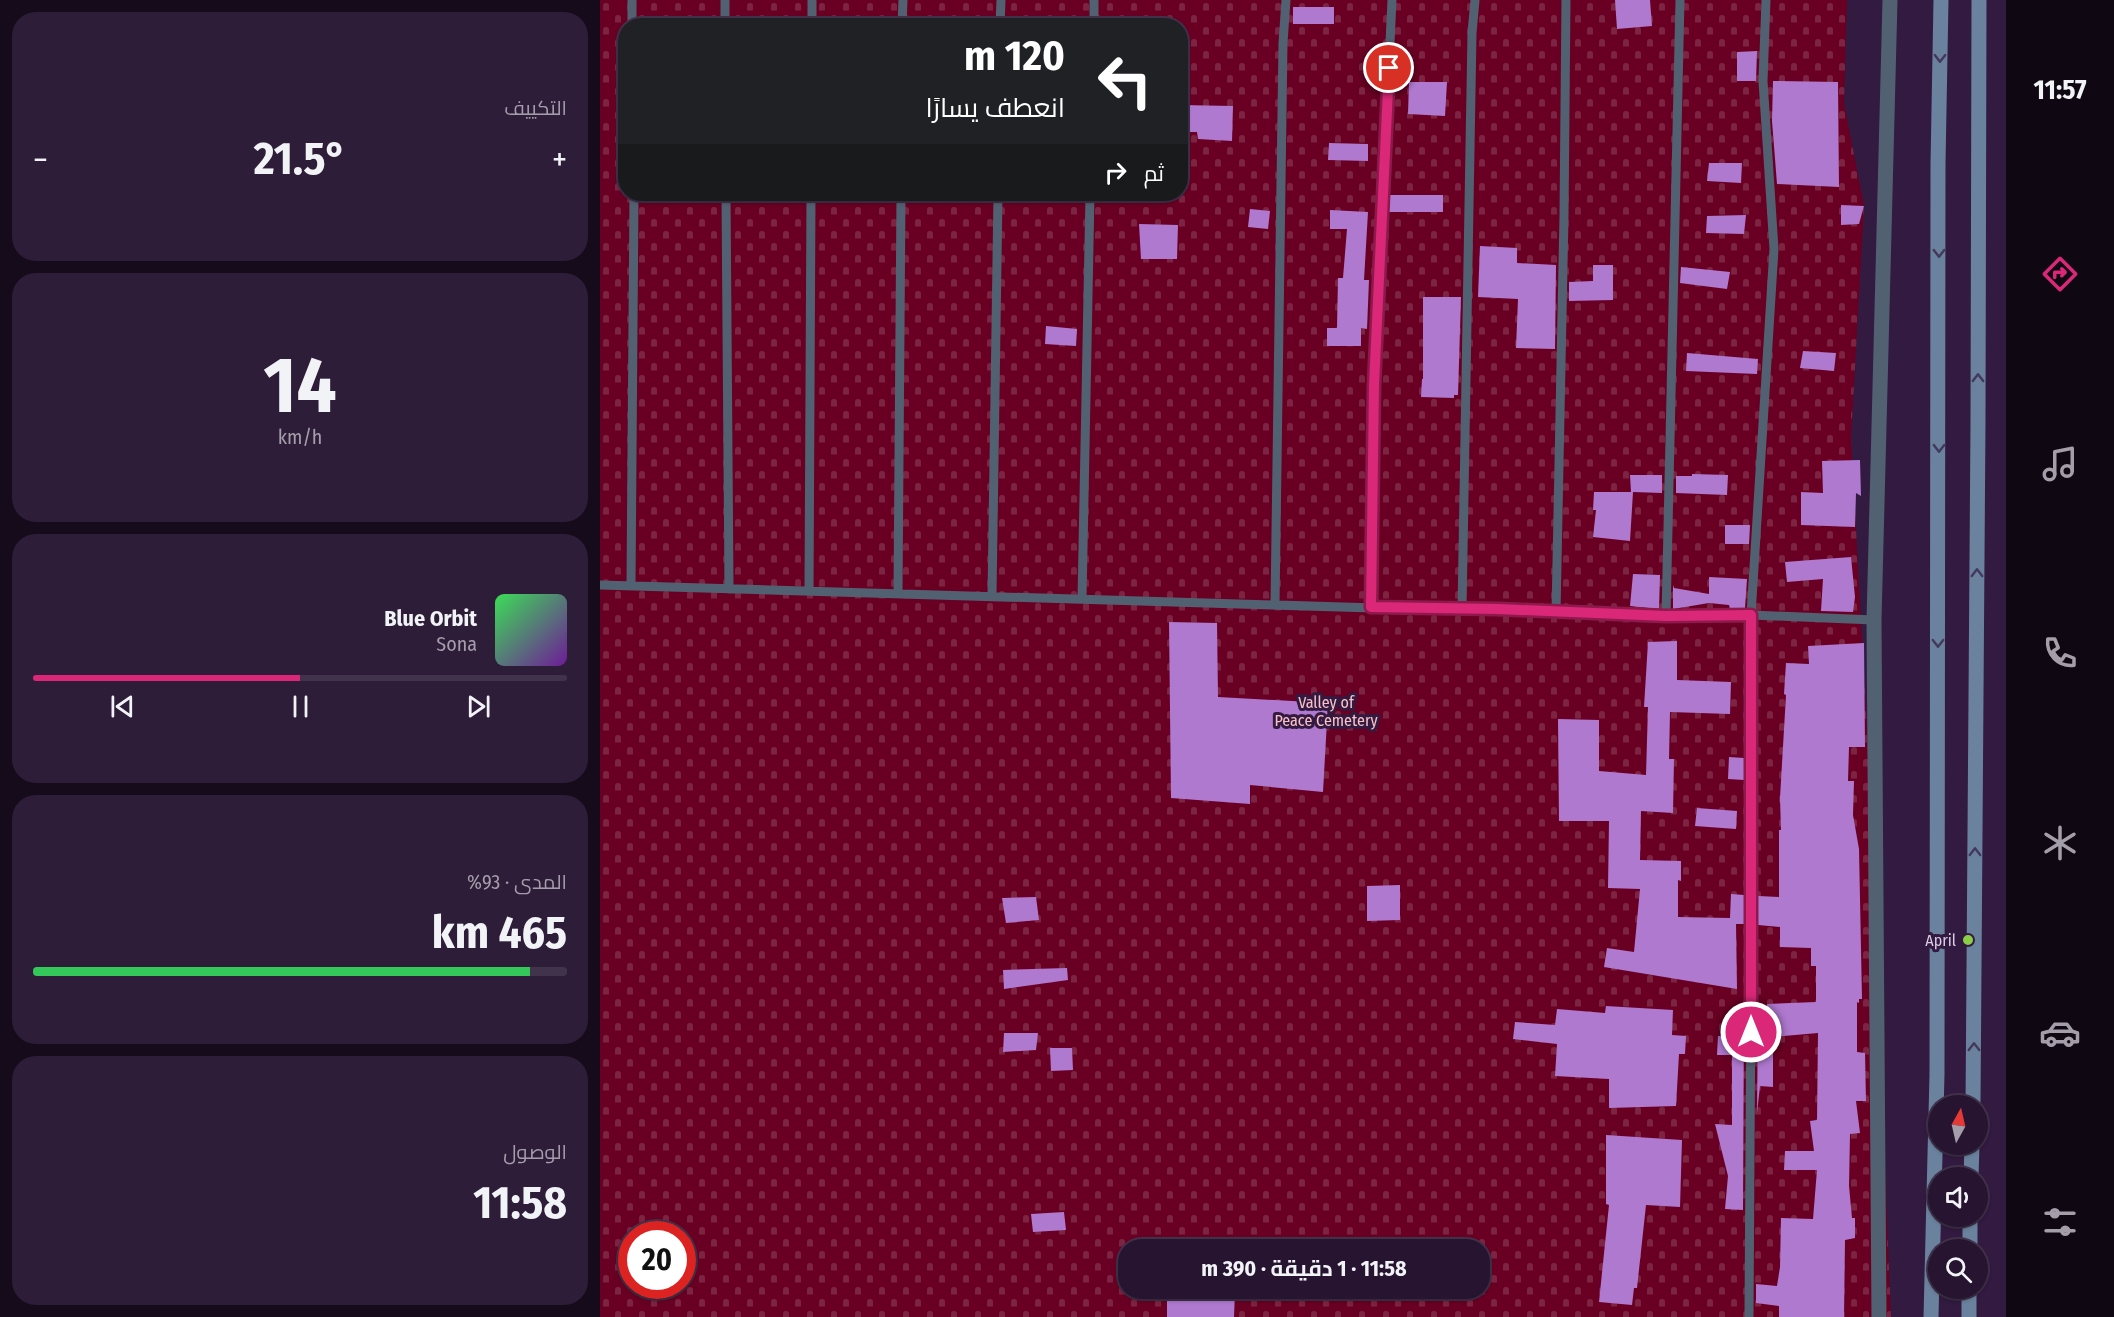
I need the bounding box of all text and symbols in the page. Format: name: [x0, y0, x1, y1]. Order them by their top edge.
text: 120 m: [964, 31, 1065, 81]
icon: left: [1086, 42, 1164, 120]
pin: [1363, 42, 1414, 93]
icon: arrive: [1372, 51, 1405, 84]
one-way arrow: [1934, 54, 1946, 63]
text: 11:57: [2034, 74, 2086, 106]
text: انعطف يسارًا: [926, 92, 1065, 124]
text: التكييف: [504, 96, 567, 120]
text: 21.5°: [254, 132, 346, 186]
text: −: [33, 140, 48, 180]
text: +: [552, 140, 567, 180]
icon: right: [1099, 156, 1132, 189]
text: ثم: [1144, 160, 1164, 187]
one-way arrow: [1933, 249, 1945, 258]
icon: directions: [2039, 253, 2081, 295]
text: 14: [263, 339, 337, 433]
one-way arrow: [1972, 374, 1984, 383]
text: km/h: [278, 425, 322, 449]
icon: music: [2039, 443, 2081, 485]
one-way arrow: [1933, 444, 1945, 453]
one-way arrow: [1971, 569, 1983, 578]
text: Blue Orbit: [384, 605, 477, 632]
text: Sona: [436, 632, 477, 656]
icon: phone: [2039, 632, 2081, 674]
one-way arrow: [1932, 639, 1944, 648]
icon: previous: [106, 690, 139, 723]
icon: pause: [284, 690, 317, 723]
icon: next: [462, 690, 495, 723]
park label: Valley of Peace Cemetery: [1274, 693, 1378, 730]
icon: climate: [2039, 822, 2081, 864]
one-way arrow: [1969, 848, 1981, 857]
text: المدى · 93%: [467, 870, 567, 894]
text: 465 km: [432, 906, 567, 960]
place label: April: [1925, 931, 1956, 950]
marker: April: [1961, 933, 1975, 947]
position arrow: [1719, 1000, 1783, 1064]
icon: car: [2039, 1012, 2081, 1054]
one-way arrow: [1968, 1043, 1980, 1052]
north arrow: [1928, 1095, 1988, 1155]
map controls: [1928, 1095, 1988, 1299]
text: الوصول: [503, 1140, 567, 1164]
button: sound: [1928, 1167, 1988, 1227]
text: 11:58: [473, 1176, 567, 1230]
icon: filters: [2039, 1201, 2081, 1243]
speed limit sign: 20: [618, 1221, 696, 1299]
button: search: [1928, 1239, 1988, 1299]
text: 11:58 · 1 دقيقة · 390 m: [1201, 1255, 1407, 1282]

